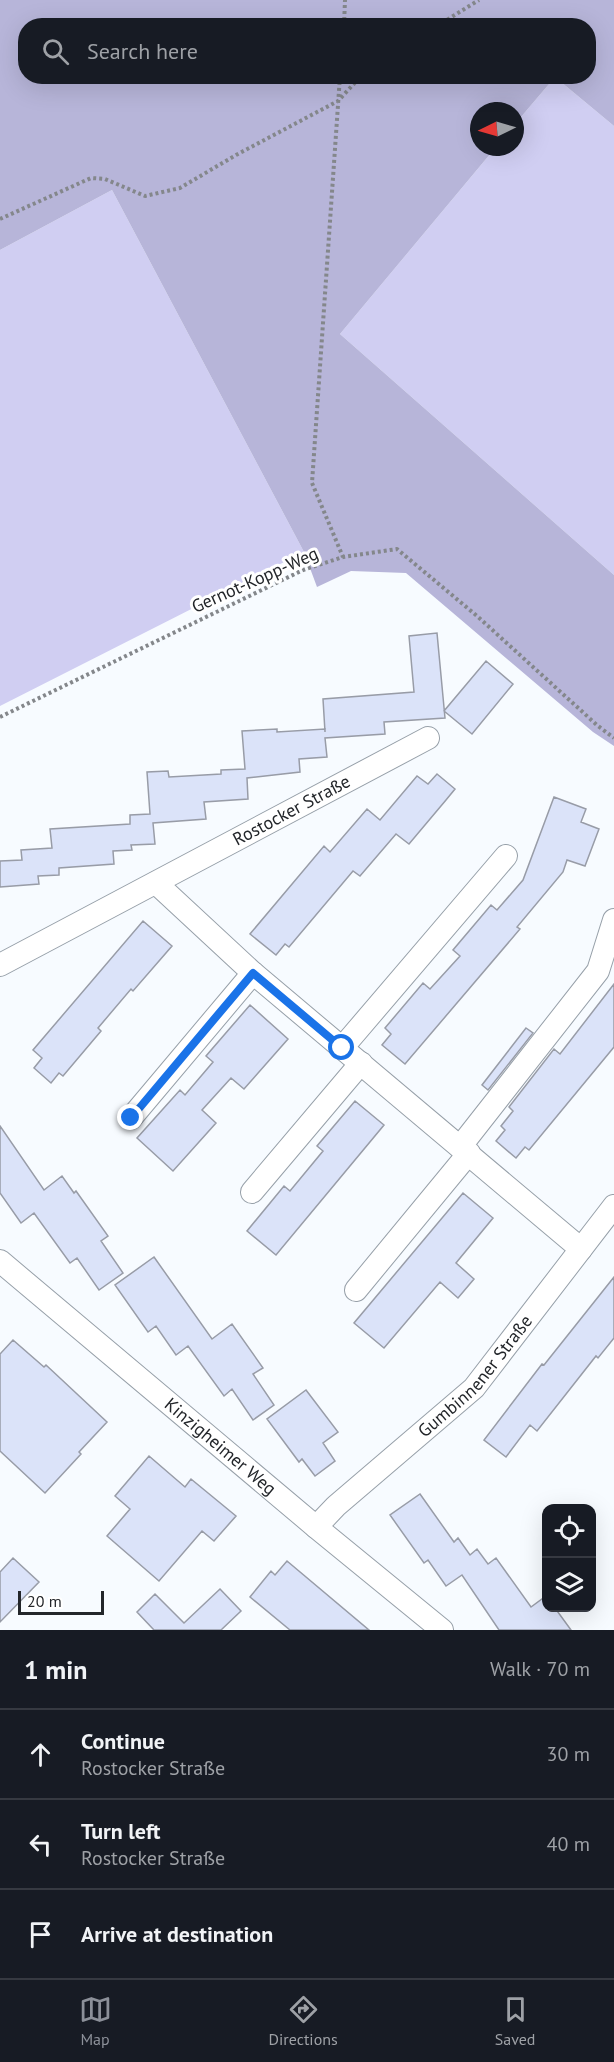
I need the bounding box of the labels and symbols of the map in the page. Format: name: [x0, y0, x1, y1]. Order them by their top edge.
north arrow: [470, 102, 524, 156]
street label: Gernot-Kopp-Weg: [188, 541, 322, 618]
street label: Rostocker Straße: [229, 769, 354, 851]
route start: [328, 1034, 354, 1060]
route end: [117, 1104, 143, 1130]
street label: Gumbinnener Straße: [413, 1310, 537, 1442]
street label: Kinzigheimer Weg: [160, 1392, 281, 1500]
scale bar: [18, 1588, 104, 1616]

